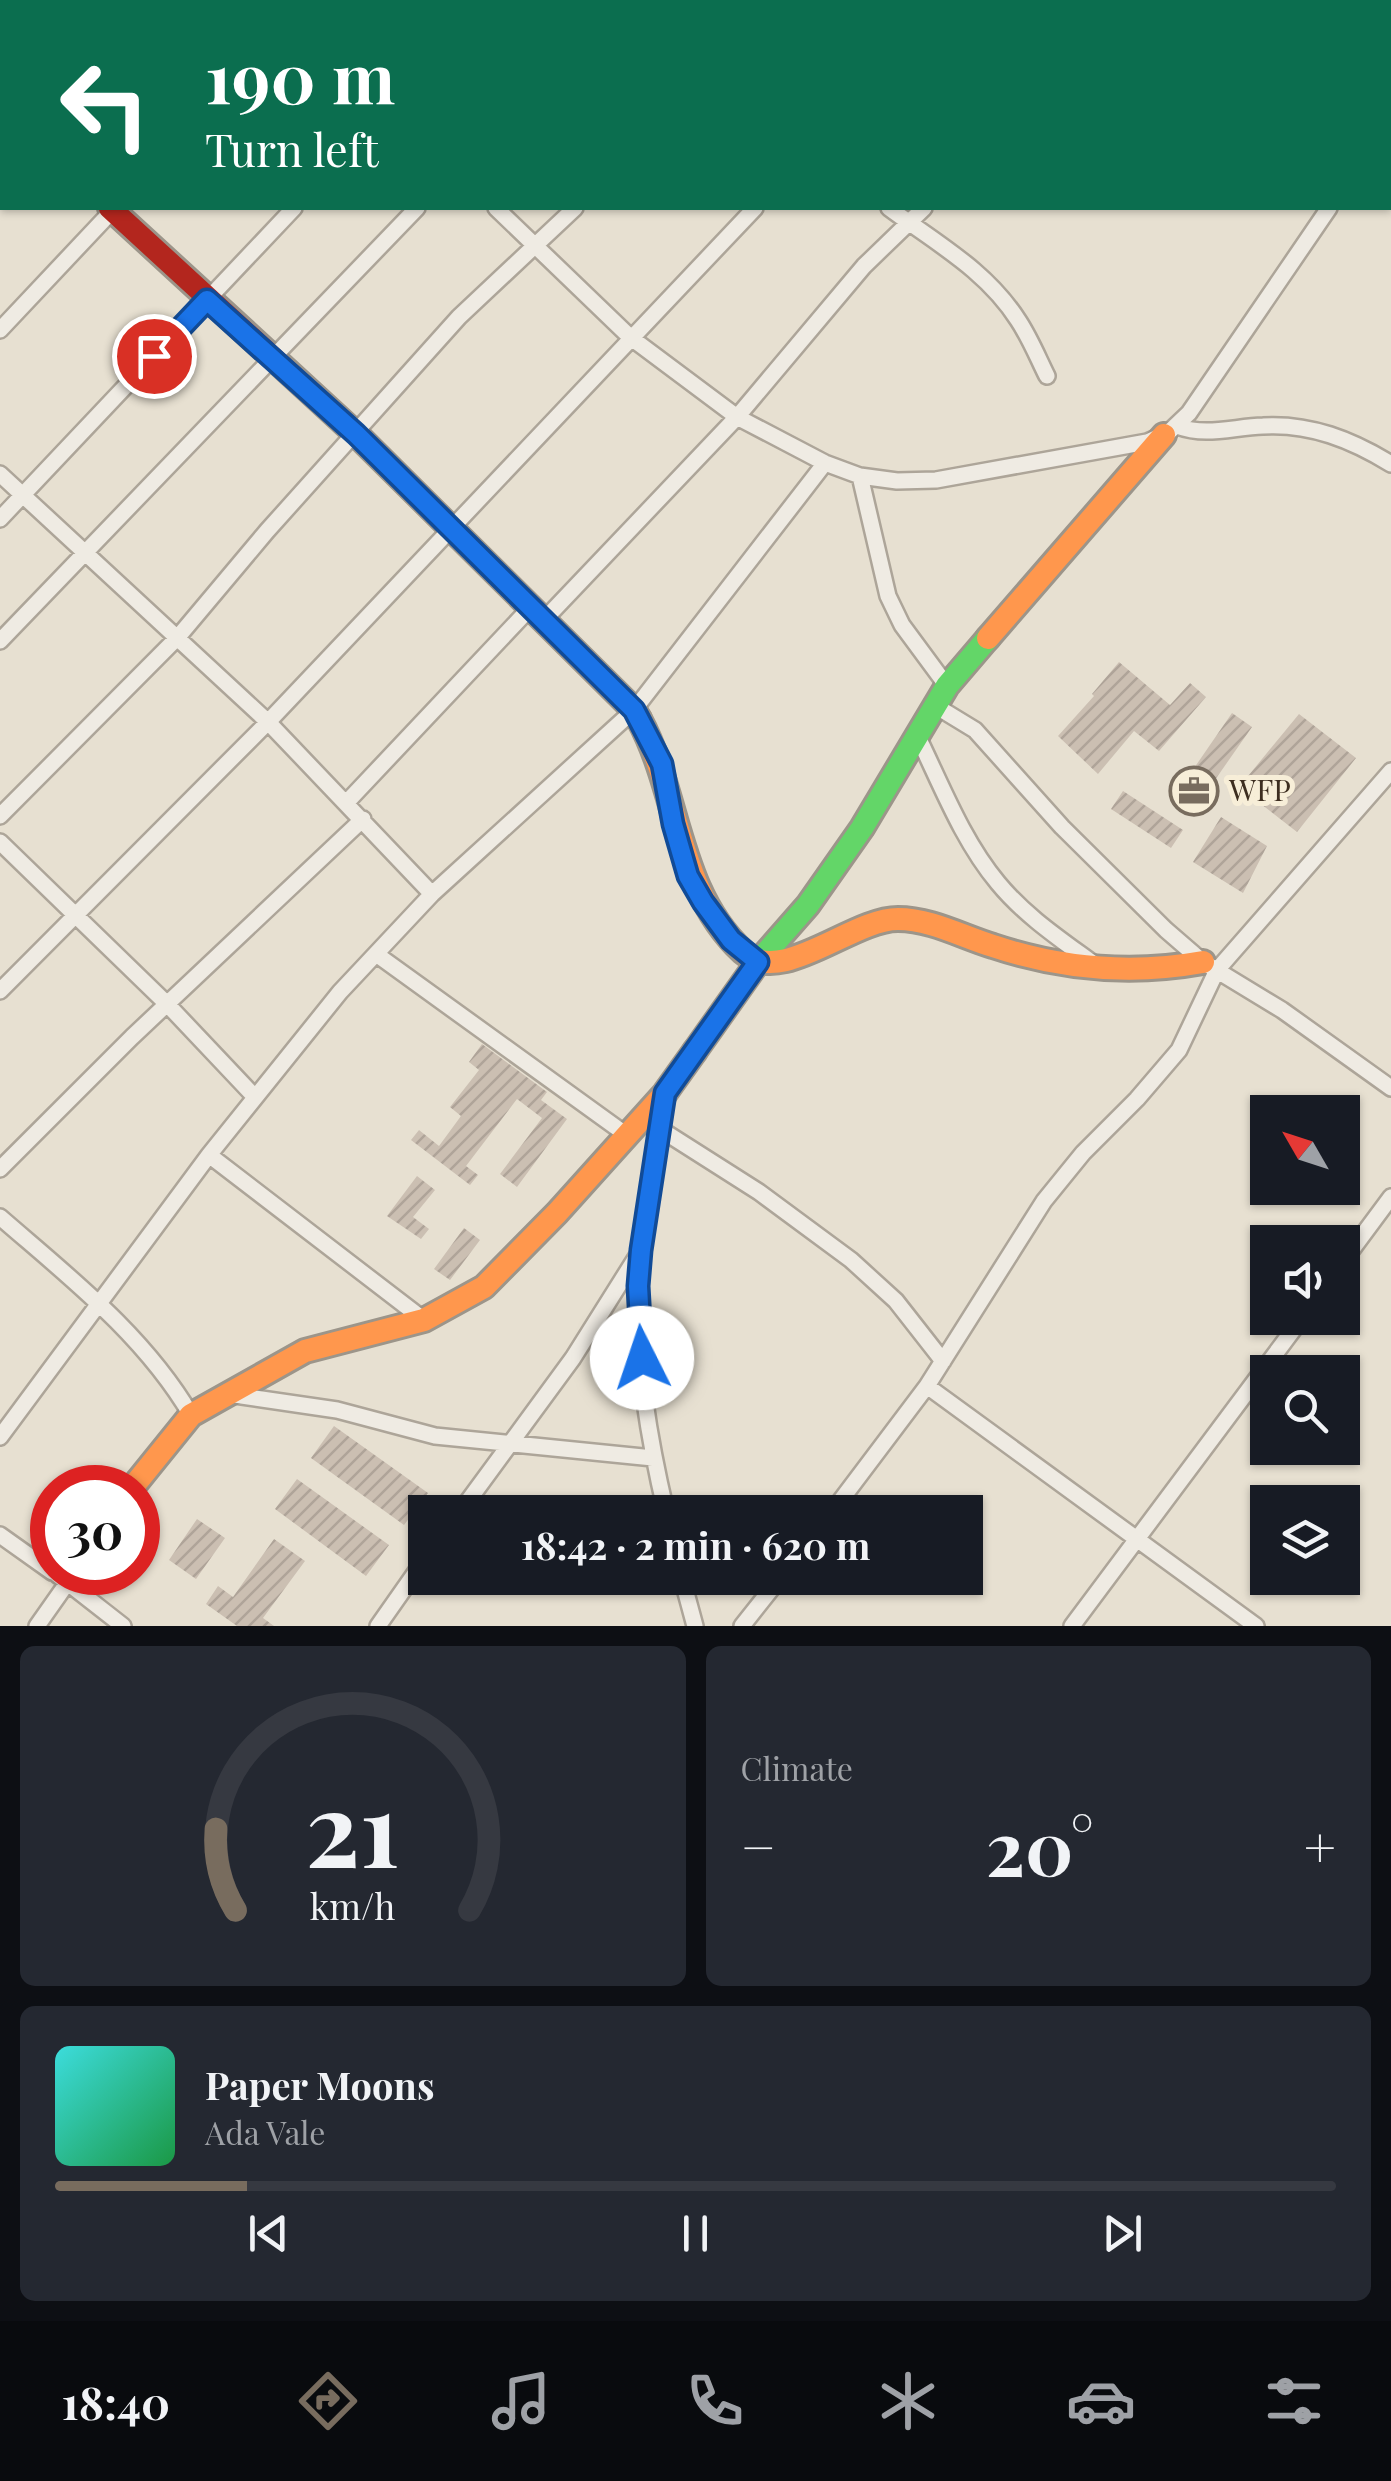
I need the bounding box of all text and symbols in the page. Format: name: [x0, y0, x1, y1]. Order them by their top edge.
text: 190 m: [205, 28, 395, 122]
icon: left: [40, 40, 170, 170]
text: Turn left: [205, 118, 379, 178]
pin: [112, 314, 197, 399]
icon: arrive: [127, 329, 182, 384]
office icon: WFP: [1168, 765, 1220, 817]
place label: WFP: [1228, 769, 1291, 809]
north arrow: [1250, 1095, 1360, 1205]
map controls: [1250, 1095, 1360, 1595]
button: sound: [1250, 1225, 1360, 1335]
position arrow: [590, 1306, 694, 1410]
button: search: [1250, 1355, 1360, 1465]
speed limit sign: 30: [30, 1465, 160, 1595]
button: layers: [1250, 1485, 1360, 1595]
text: 18:42 · 2 min · 620 m: [521, 1519, 870, 1570]
text: Climate: [741, 1746, 853, 1789]
text: 21: [306, 1755, 400, 1894]
text: 20°: [986, 1795, 1094, 1895]
text: −: [741, 1808, 776, 1882]
text: +: [1304, 1808, 1336, 1882]
text: km/h: [310, 1881, 396, 1929]
text: Paper Moons: [205, 2059, 434, 2110]
text: Ada Vale: [205, 2110, 325, 2153]
icon: previous: [241, 2206, 296, 2261]
icon: pause: [668, 2206, 723, 2261]
icon: next: [1095, 2206, 1150, 2261]
icon: directions: [293, 2366, 363, 2436]
icon: music: [486, 2366, 556, 2436]
icon: phone: [680, 2366, 750, 2436]
icon: climate: [873, 2366, 943, 2436]
icon: car: [1066, 2366, 1136, 2436]
icon: filters: [1259, 2366, 1329, 2436]
text: 18:40: [62, 2371, 170, 2431]

